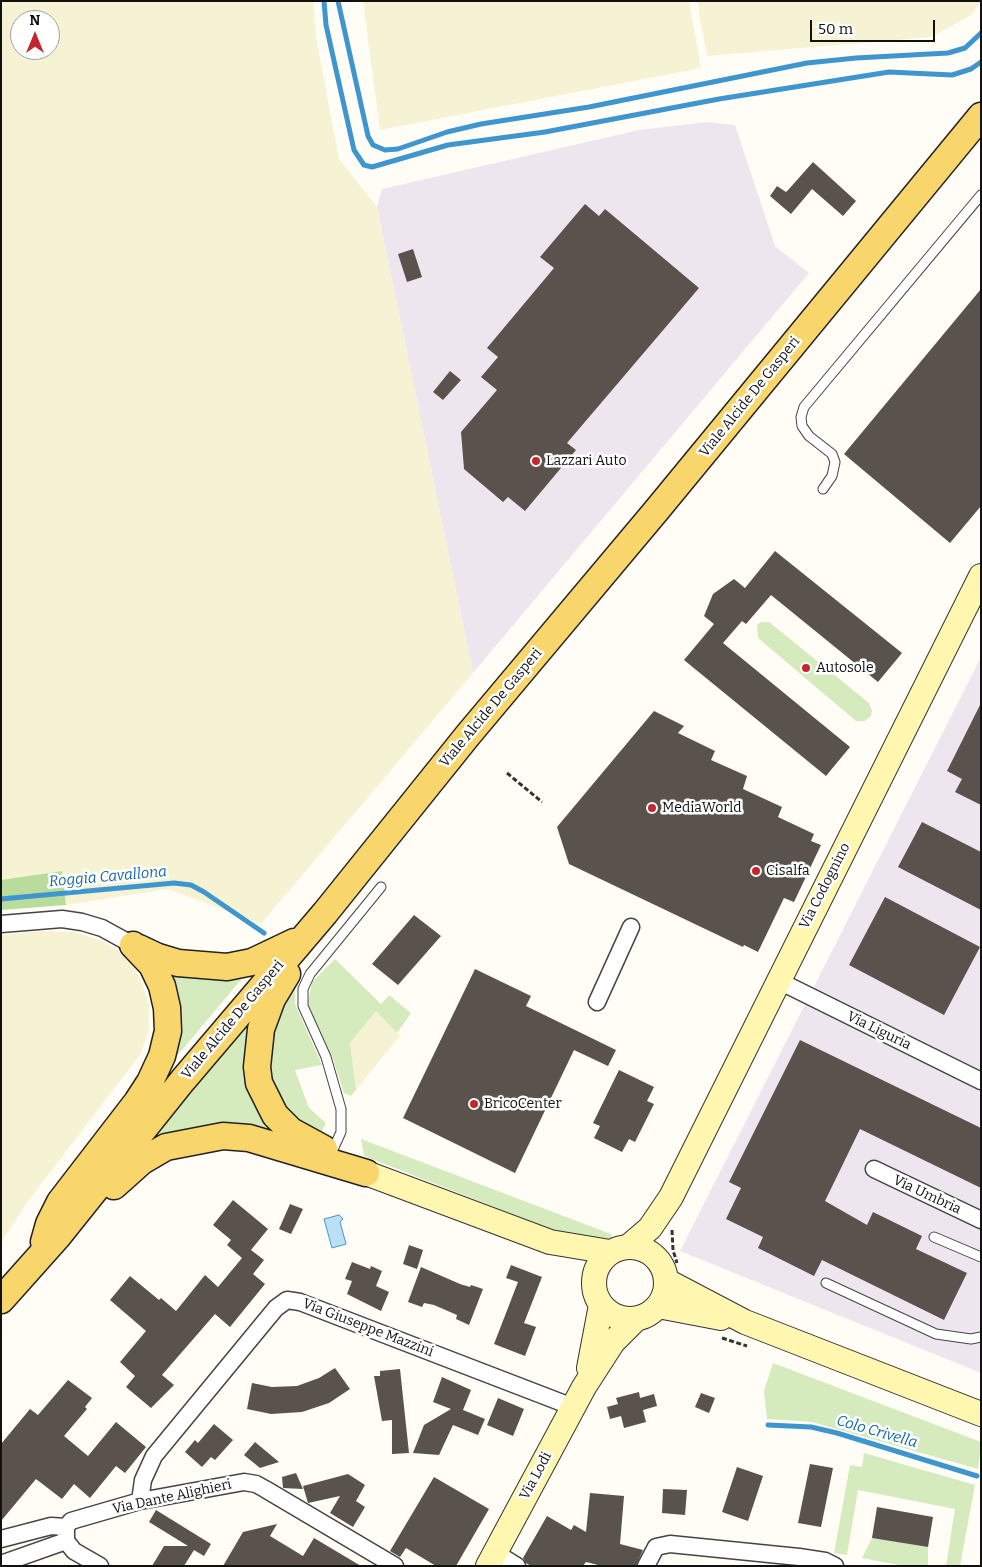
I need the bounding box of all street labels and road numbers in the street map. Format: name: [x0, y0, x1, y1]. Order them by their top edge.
street label: Viale Alcide De Gasperi: [696, 333, 804, 461]
street label: Viale Alcide De Gasperi: [436, 645, 546, 771]
street label: Via Codognino: [796, 840, 854, 932]
street label: Viale Alcide De Gasperi: [178, 957, 288, 1083]
street label: Via Liguria: [844, 1008, 914, 1054]
street label: Via Umbria: [890, 1172, 964, 1218]
street label: Via Giuseppe Mazzini: [300, 1295, 436, 1361]
street label: Via Lodi: [516, 1449, 556, 1503]
street label: Via Dante Alighieri: [111, 1476, 233, 1518]

